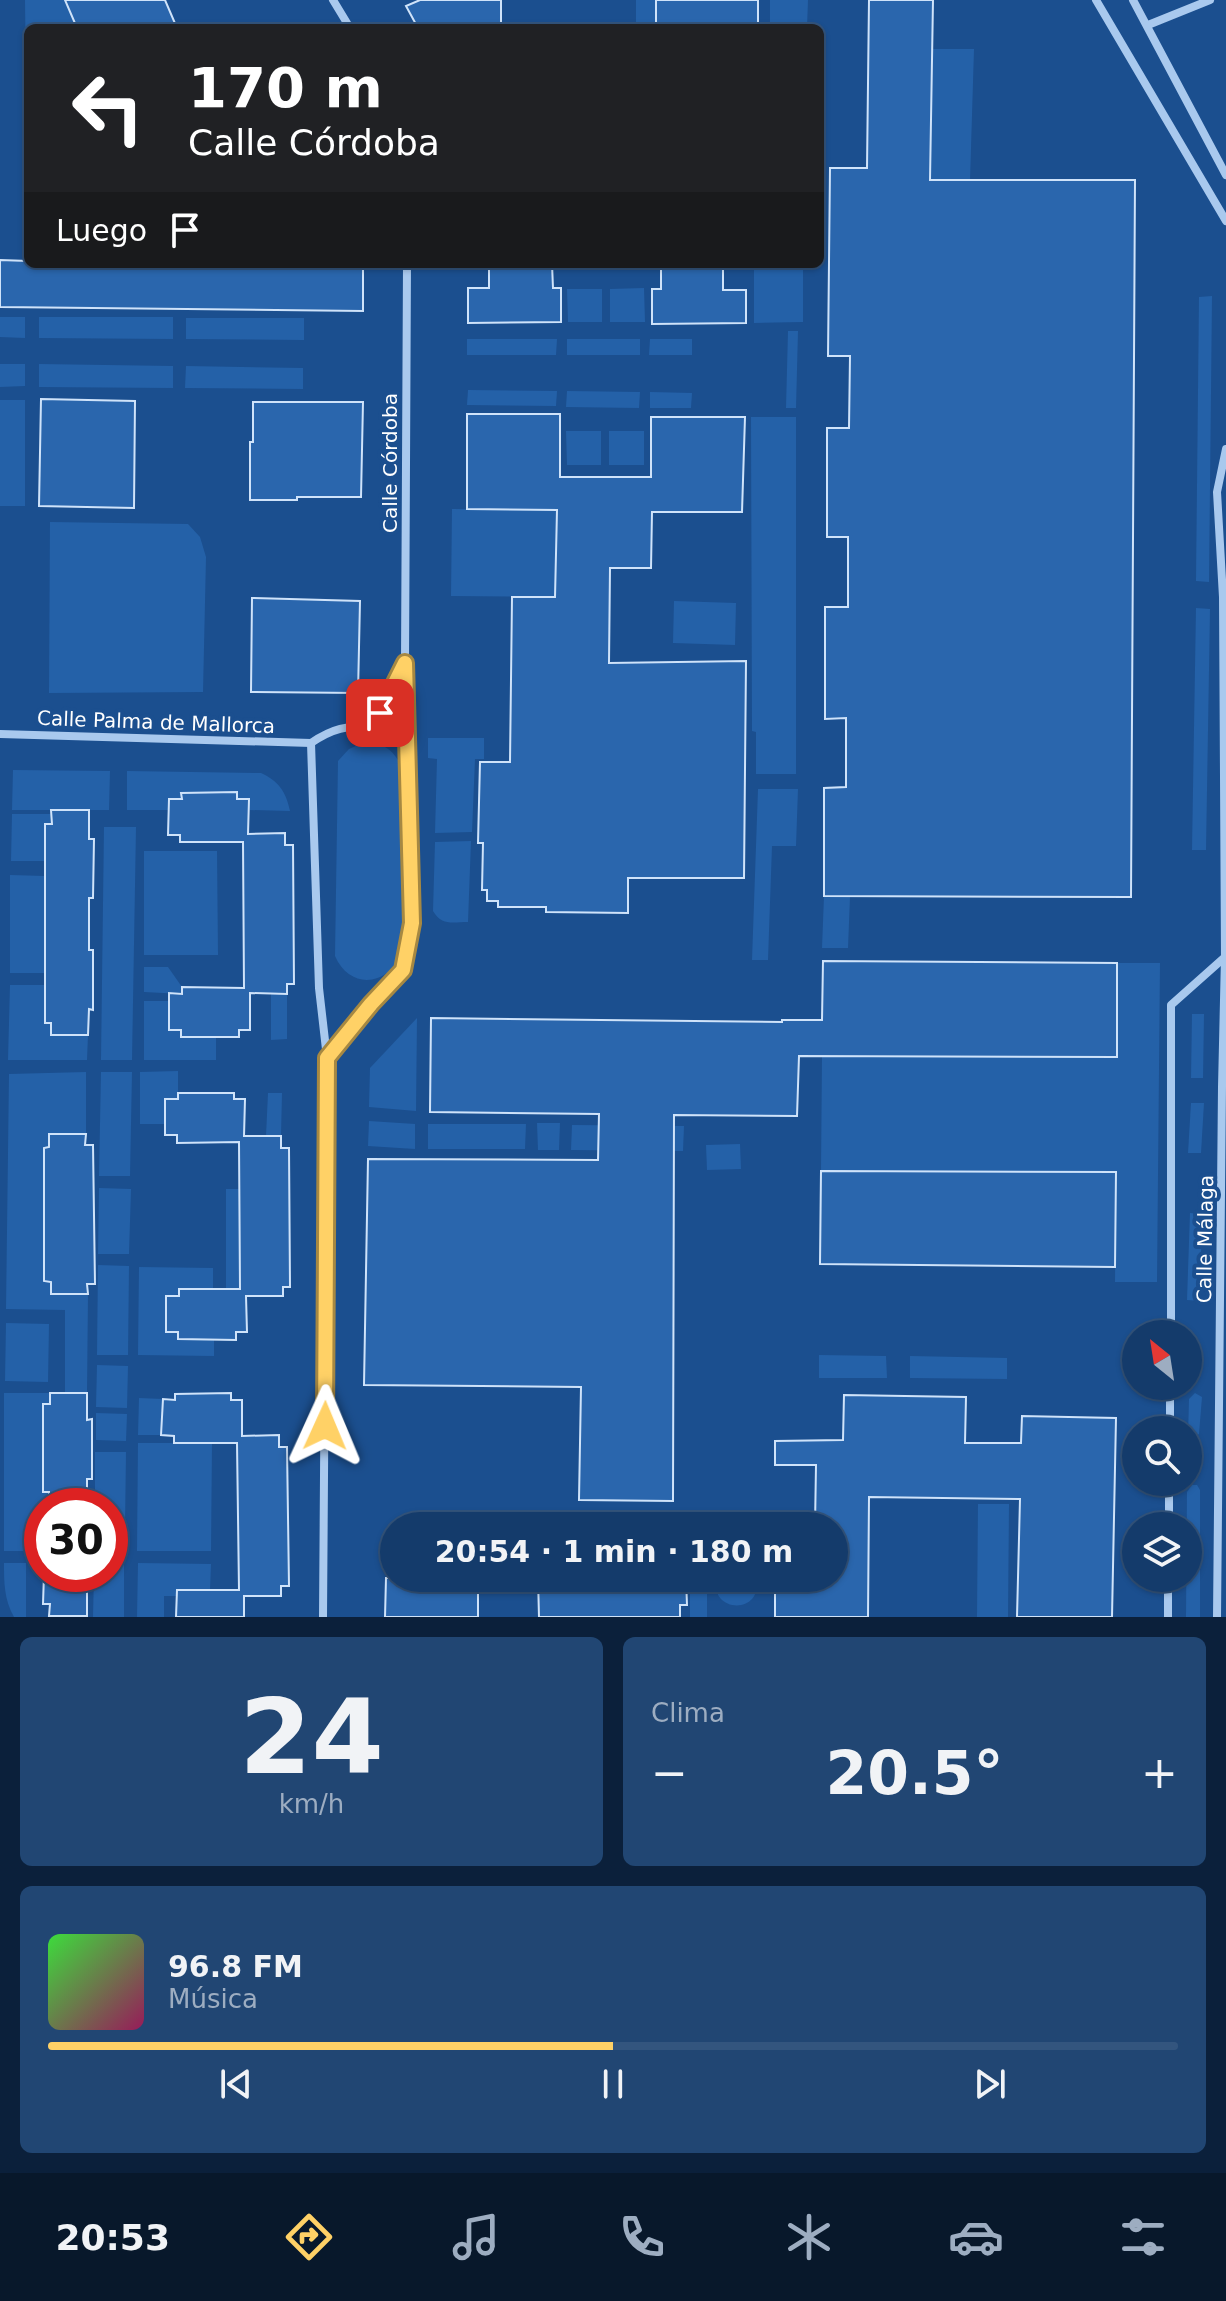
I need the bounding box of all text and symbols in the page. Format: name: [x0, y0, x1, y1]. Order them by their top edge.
text: 170 m: [188, 55, 383, 120]
icon: left: [56, 56, 160, 160]
text: Calle Córdoba: [188, 122, 440, 163]
icon: arrive: [163, 208, 207, 252]
text: Luego: [56, 213, 147, 248]
street label: Calle Córdoba: [378, 393, 402, 533]
pin: [346, 679, 414, 747]
icon: arrive: [358, 691, 402, 735]
street label: Calle Palma de Mallorca: [36, 706, 276, 738]
street label: Calle Málaga: [1192, 1175, 1218, 1303]
north arrow: [1122, 1320, 1202, 1400]
map controls: [1122, 1320, 1202, 1592]
position arrow: [283, 1384, 367, 1468]
button: search: [1122, 1416, 1202, 1496]
speed limit sign: 30: [24, 1488, 128, 1592]
button: layers: [1122, 1512, 1202, 1592]
text: 20:54 · 1 min · 180 m: [435, 1534, 793, 1569]
text: 24: [239, 1676, 384, 1798]
text: Clima: [651, 1698, 725, 1728]
text: 20.5°: [825, 1738, 1004, 1808]
text: −: [651, 1747, 688, 1798]
text: +: [1141, 1747, 1178, 1798]
text: km/h: [279, 1789, 344, 1819]
text: 96.8 FM: [168, 1949, 303, 1984]
text: Música: [168, 1984, 258, 2014]
icon: previous: [214, 2062, 258, 2106]
icon: pause: [591, 2062, 635, 2106]
icon: next: [968, 2062, 1012, 2106]
icon: directions: [281, 2209, 337, 2265]
icon: music: [448, 2209, 504, 2265]
icon: phone: [614, 2209, 670, 2265]
icon: climate: [781, 2209, 837, 2265]
icon: car: [948, 2209, 1004, 2265]
icon: filters: [1115, 2209, 1171, 2265]
text: 20:53: [55, 2217, 170, 2258]

